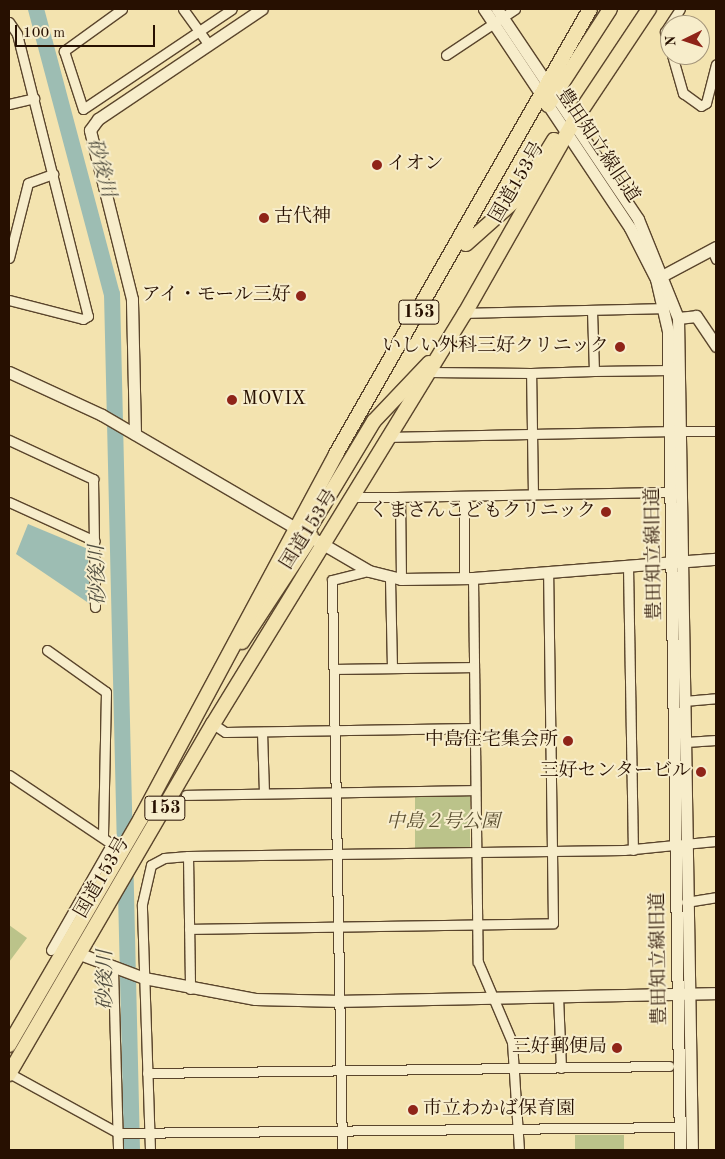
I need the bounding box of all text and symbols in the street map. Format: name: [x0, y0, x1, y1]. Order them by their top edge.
scale bar: [18, 15, 158, 47]
north arrow: [660, 15, 710, 65]
text: 100 m: [23, 26, 65, 41]
text: N: [664, 35, 678, 47]
street label: 豊田知立線旧道: [550, 84, 644, 208]
water label: 砂後川: [81, 136, 119, 200]
street label: 国道153号: [486, 138, 550, 228]
place label: イオン: [387, 154, 444, 176]
marker: イオン: [371, 159, 383, 171]
place label: 古代神: [274, 207, 331, 229]
marker: 古代神: [258, 212, 270, 224]
place label: アイ・モール三好: [140, 285, 291, 307]
marker: アイ・モール三好: [295, 290, 307, 302]
road number: 153: [398, 296, 440, 328]
place label: いしい外科三好クリニック: [381, 336, 609, 358]
marker: いしい外科三好クリニック: [613, 340, 627, 354]
place label: MOVIX: [242, 389, 306, 411]
marker: MOVIX: [226, 394, 238, 406]
street label: 国道153号: [276, 486, 344, 574]
street label: 豊田知立線旧道: [642, 487, 668, 621]
place label: くまさんこどもクリニック: [368, 501, 596, 523]
marker: くまさんこどもクリニック: [600, 506, 612, 518]
water label: 砂後川: [86, 545, 112, 605]
place label: 中島住宅集会所: [425, 730, 558, 752]
marker: 中島住宅集会所: [562, 735, 574, 747]
place label: 三好センタービル: [539, 761, 691, 783]
marker: 三好センタービル: [695, 766, 707, 778]
road number: 153: [144, 792, 186, 824]
park label: 中島２号公園: [386, 812, 500, 834]
street label: 国道153号: [71, 833, 135, 923]
street label: 豊田知立線旧道: [647, 892, 673, 1026]
water label: 砂後川: [94, 950, 118, 1010]
place label: 三好郵便局: [512, 1037, 607, 1059]
marker: 三好郵便局: [611, 1042, 623, 1054]
place label: 市立わかば保育園: [423, 1099, 575, 1121]
marker: 市立わかば保育園: [407, 1104, 419, 1116]

